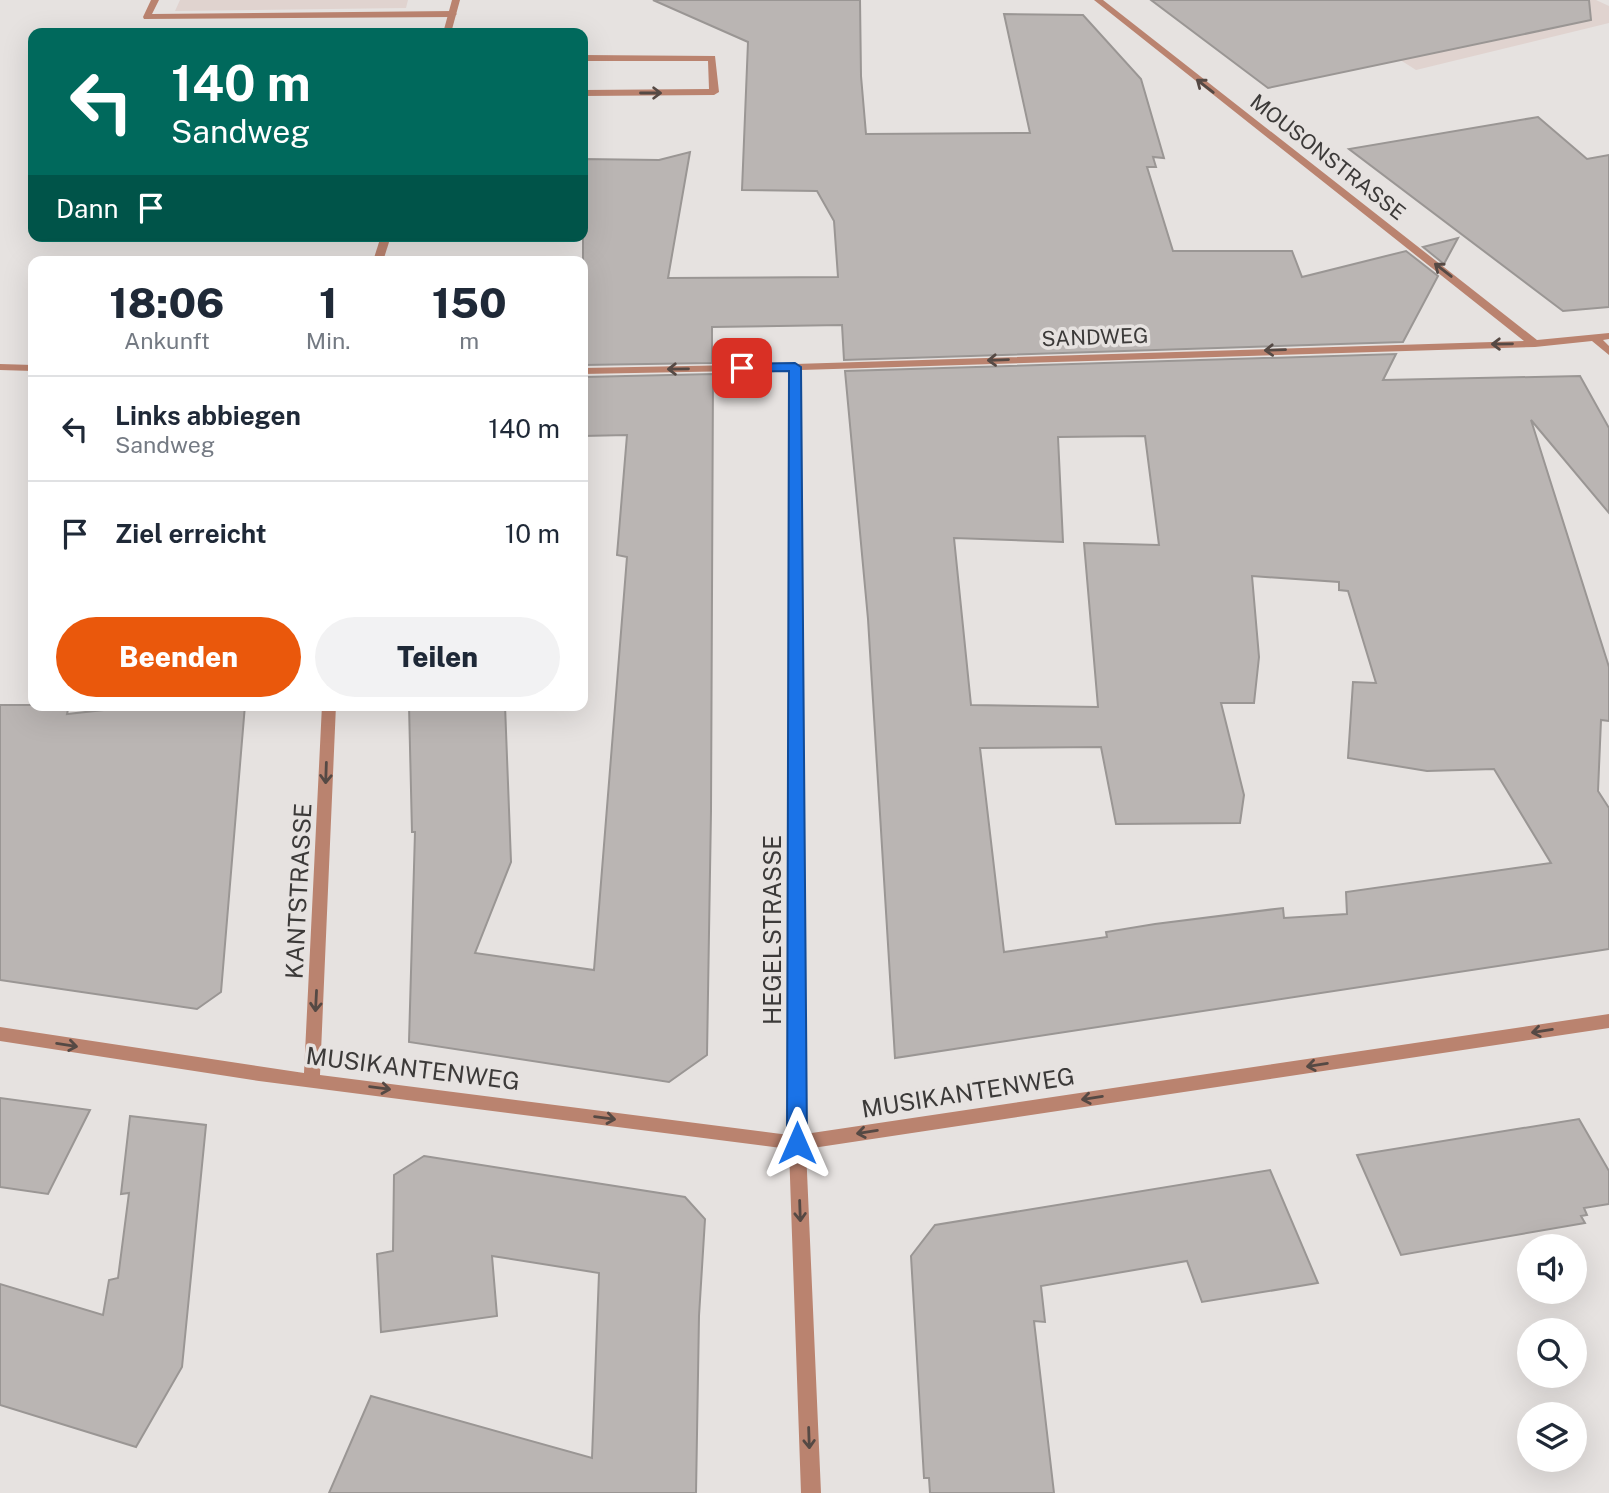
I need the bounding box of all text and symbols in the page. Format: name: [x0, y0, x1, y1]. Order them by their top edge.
text: 140 m: [171, 54, 311, 112]
icon: left: [56, 56, 147, 147]
one-way arrow: [1197, 78, 1215, 93]
one-way arrow: [639, 86, 662, 99]
street label: MOUSONSTRASSE: [1246, 89, 1410, 225]
text: Sandweg: [171, 113, 310, 150]
icon: arrive: [132, 189, 170, 227]
text: Dann: [56, 193, 118, 224]
one-way arrow: [1435, 263, 1453, 278]
text: 18:06: [109, 278, 225, 327]
text: 1: [319, 278, 337, 327]
text: 150: [432, 278, 507, 327]
street label: SANDWEG: [1041, 323, 1149, 351]
text: Ankunft: [124, 327, 210, 354]
text: Min.: [306, 327, 350, 354]
text: m: [459, 327, 479, 354]
one-way arrow: [1491, 337, 1514, 351]
pin: [712, 338, 772, 398]
one-way arrow: [1264, 344, 1287, 357]
icon: arrive: [723, 349, 761, 387]
one-way arrow: [987, 353, 1010, 367]
one-way arrow: [666, 362, 689, 376]
text: Links abbiegen: [115, 400, 301, 431]
icon: left: [56, 410, 94, 448]
text: 140 m: [488, 413, 560, 444]
text: Sandweg: [115, 431, 215, 458]
icon: arrive: [56, 515, 94, 553]
text: Ziel erreicht: [115, 518, 267, 549]
text: 10 m: [505, 518, 560, 549]
button: Beenden: [56, 617, 301, 697]
button: Teilen: [315, 617, 560, 697]
one-way arrow: [319, 762, 332, 785]
street label: KANTSTRASSE: [279, 802, 317, 980]
street label: HEGELSTRASSE: [758, 835, 786, 1025]
one-way arrow: [309, 989, 322, 1012]
one-way arrow: [1531, 1025, 1553, 1038]
one-way arrow: [56, 1038, 78, 1051]
street label: MUSIKANTENWEG: [304, 1041, 522, 1095]
one-way arrow: [1306, 1058, 1328, 1071]
street label: MUSIKANTENWEG: [859, 1061, 1077, 1123]
one-way arrow: [368, 1082, 391, 1095]
one-way arrow: [1081, 1092, 1103, 1105]
position arrow: [760, 1106, 834, 1180]
one-way arrow: [593, 1111, 616, 1124]
one-way arrow: [856, 1126, 878, 1139]
one-way arrow: [793, 1199, 806, 1222]
map controls: [1517, 1234, 1587, 1472]
button: sound: [1517, 1234, 1587, 1304]
button: search: [1517, 1318, 1587, 1388]
button: layers: [1517, 1402, 1587, 1472]
one-way arrow: [803, 1426, 816, 1449]

